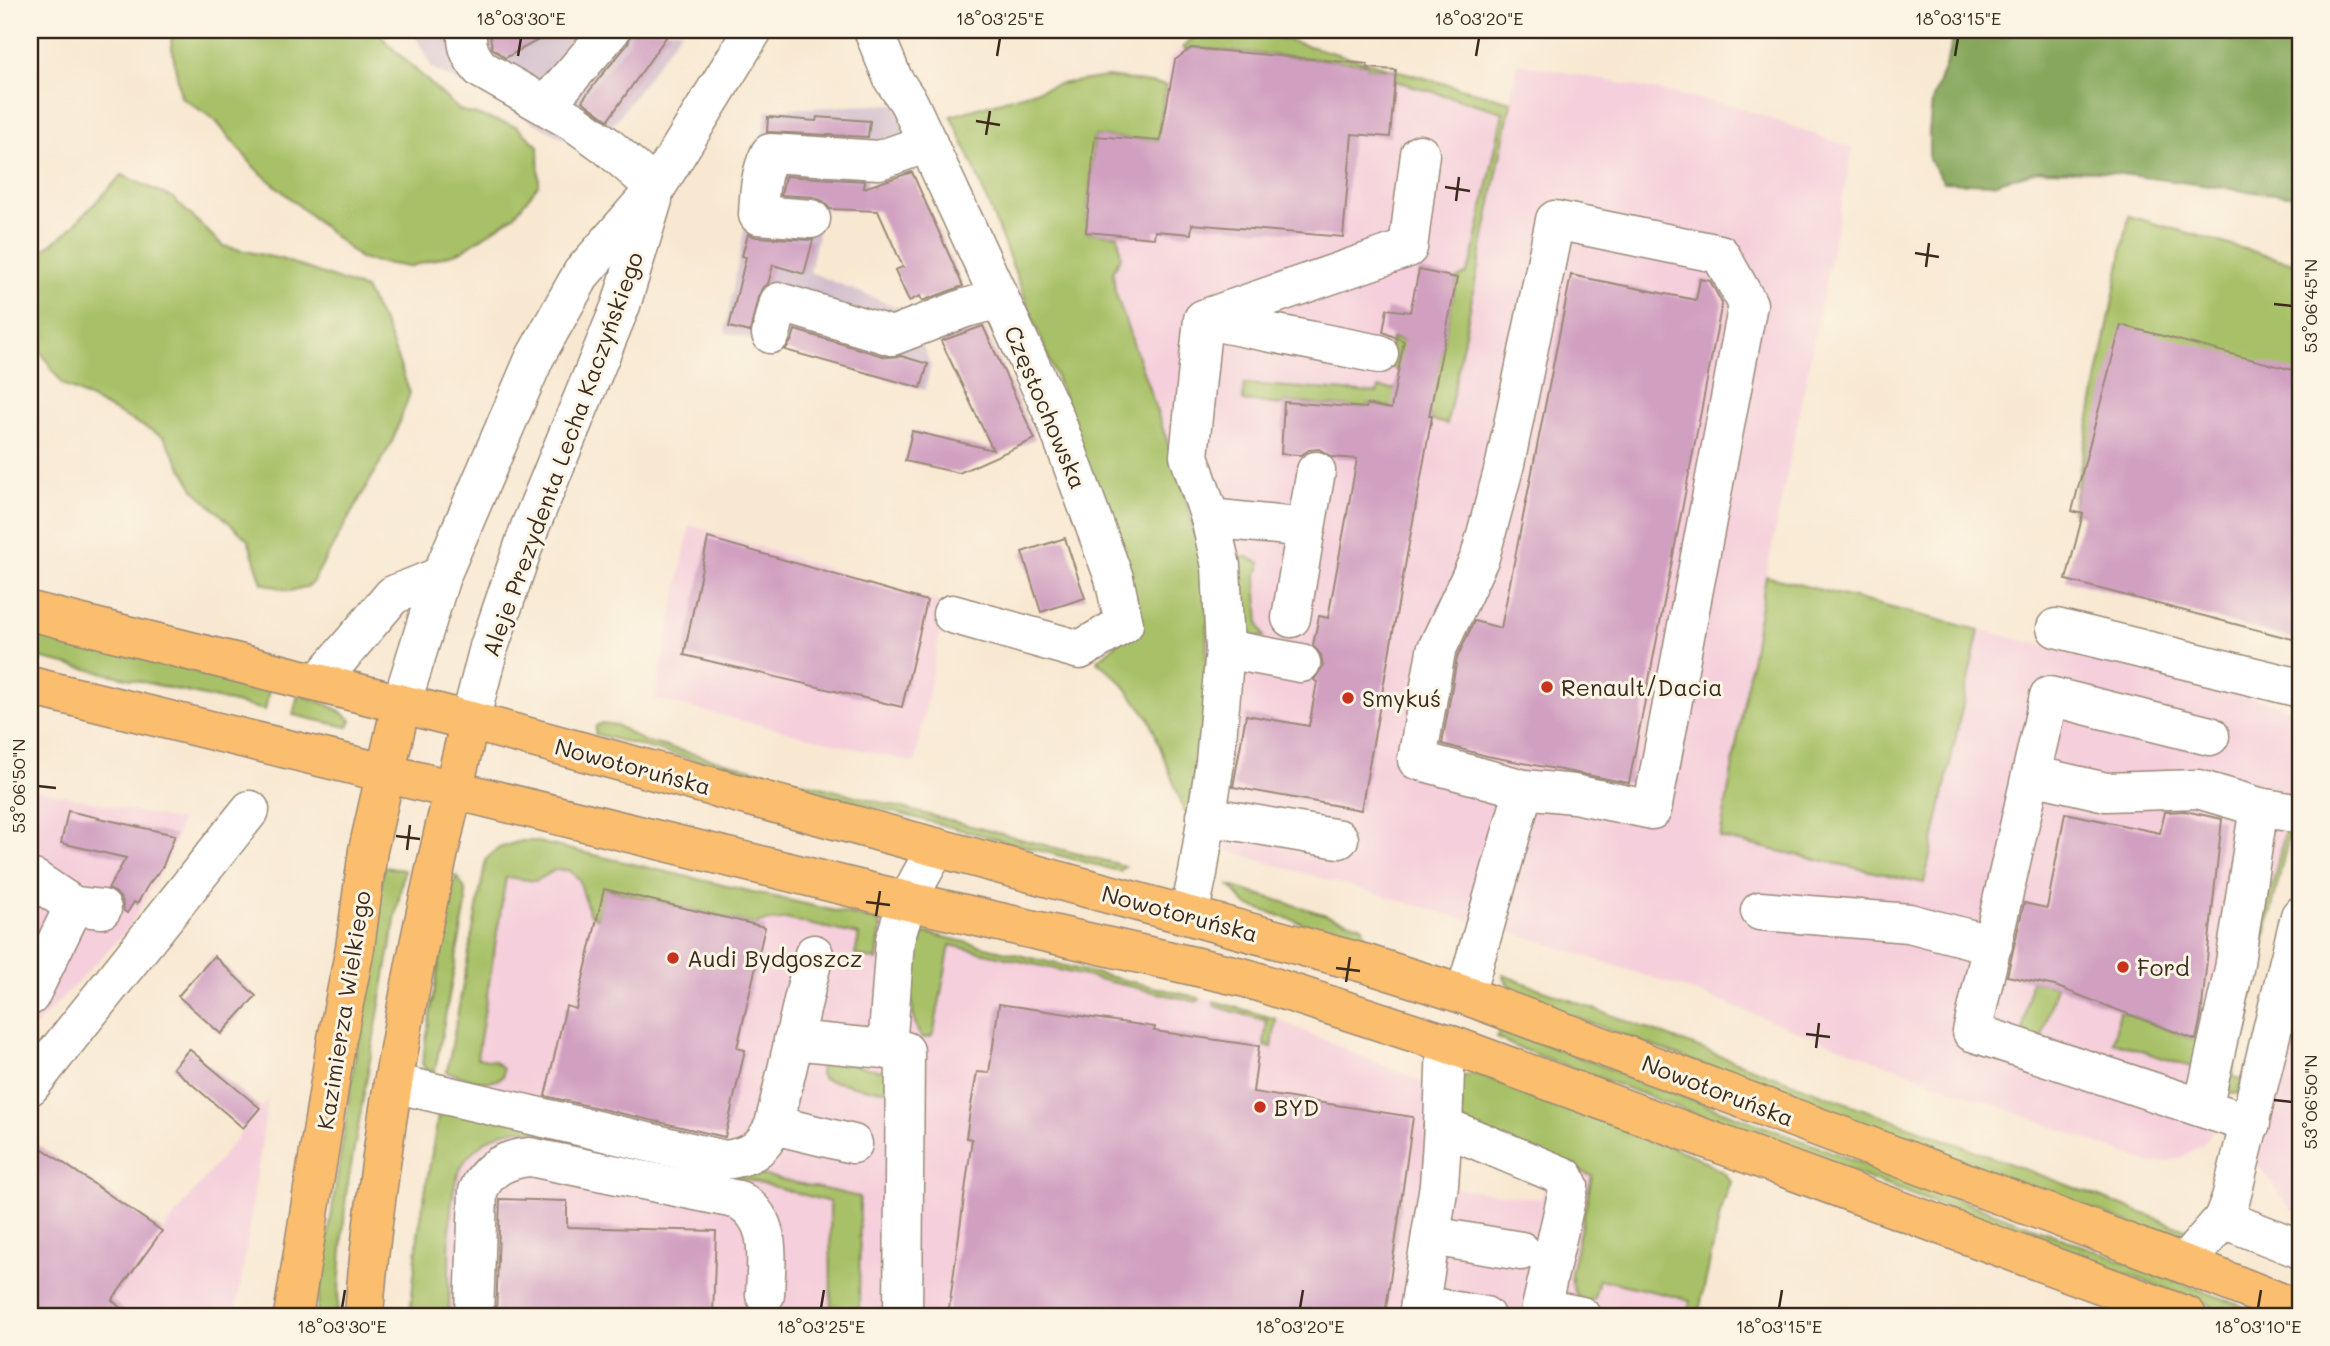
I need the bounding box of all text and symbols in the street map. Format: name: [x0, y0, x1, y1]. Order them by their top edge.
text: 18°03'30"E: [476, 6, 566, 30]
text: 18°03'25"E: [956, 6, 1044, 30]
text: 18°03'20"E: [1434, 6, 1524, 30]
text: 18°03'15"E: [1915, 6, 2001, 30]
street label: Aleje Prezydenta Lecha Kaczyńskiego: [475, 247, 649, 661]
text: 53°06'45"N: [2298, 259, 2322, 353]
street label: Częstochowska: [998, 321, 1094, 493]
place label: Renault/Dacia: [1561, 672, 1723, 702]
marker: Renault/Dacia: [1539, 679, 1555, 695]
place label: Smykuś: [1362, 683, 1441, 713]
marker: Smykuś: [1340, 690, 1356, 706]
street label: Nowotoruńska: [552, 731, 714, 801]
text: 53°06'50"N: [6, 738, 30, 834]
street label: Nowotoruńska: [1099, 878, 1261, 948]
street label: Kazimierza Wielkiego: [309, 888, 377, 1132]
place label: Audi Bydgoszcz: [687, 943, 863, 973]
marker: Audi Bydgoszcz: [665, 950, 681, 966]
place label: Ford: [2137, 952, 2190, 982]
marker: Ford: [2115, 959, 2131, 975]
street label: Nowotoruńska: [1638, 1047, 1798, 1133]
text: 53°06'50"N: [2298, 1054, 2322, 1150]
place label: BYD: [1274, 1092, 1319, 1122]
marker: BYD: [1252, 1099, 1268, 1115]
text: 18°03'30"E: [297, 1314, 387, 1338]
text: 18°03'25"E: [777, 1314, 865, 1338]
text: 18°03'20"E: [1255, 1314, 1345, 1338]
text: 18°03'15"E: [1736, 1314, 1822, 1338]
text: 18°03'10"E: [2214, 1314, 2302, 1338]

